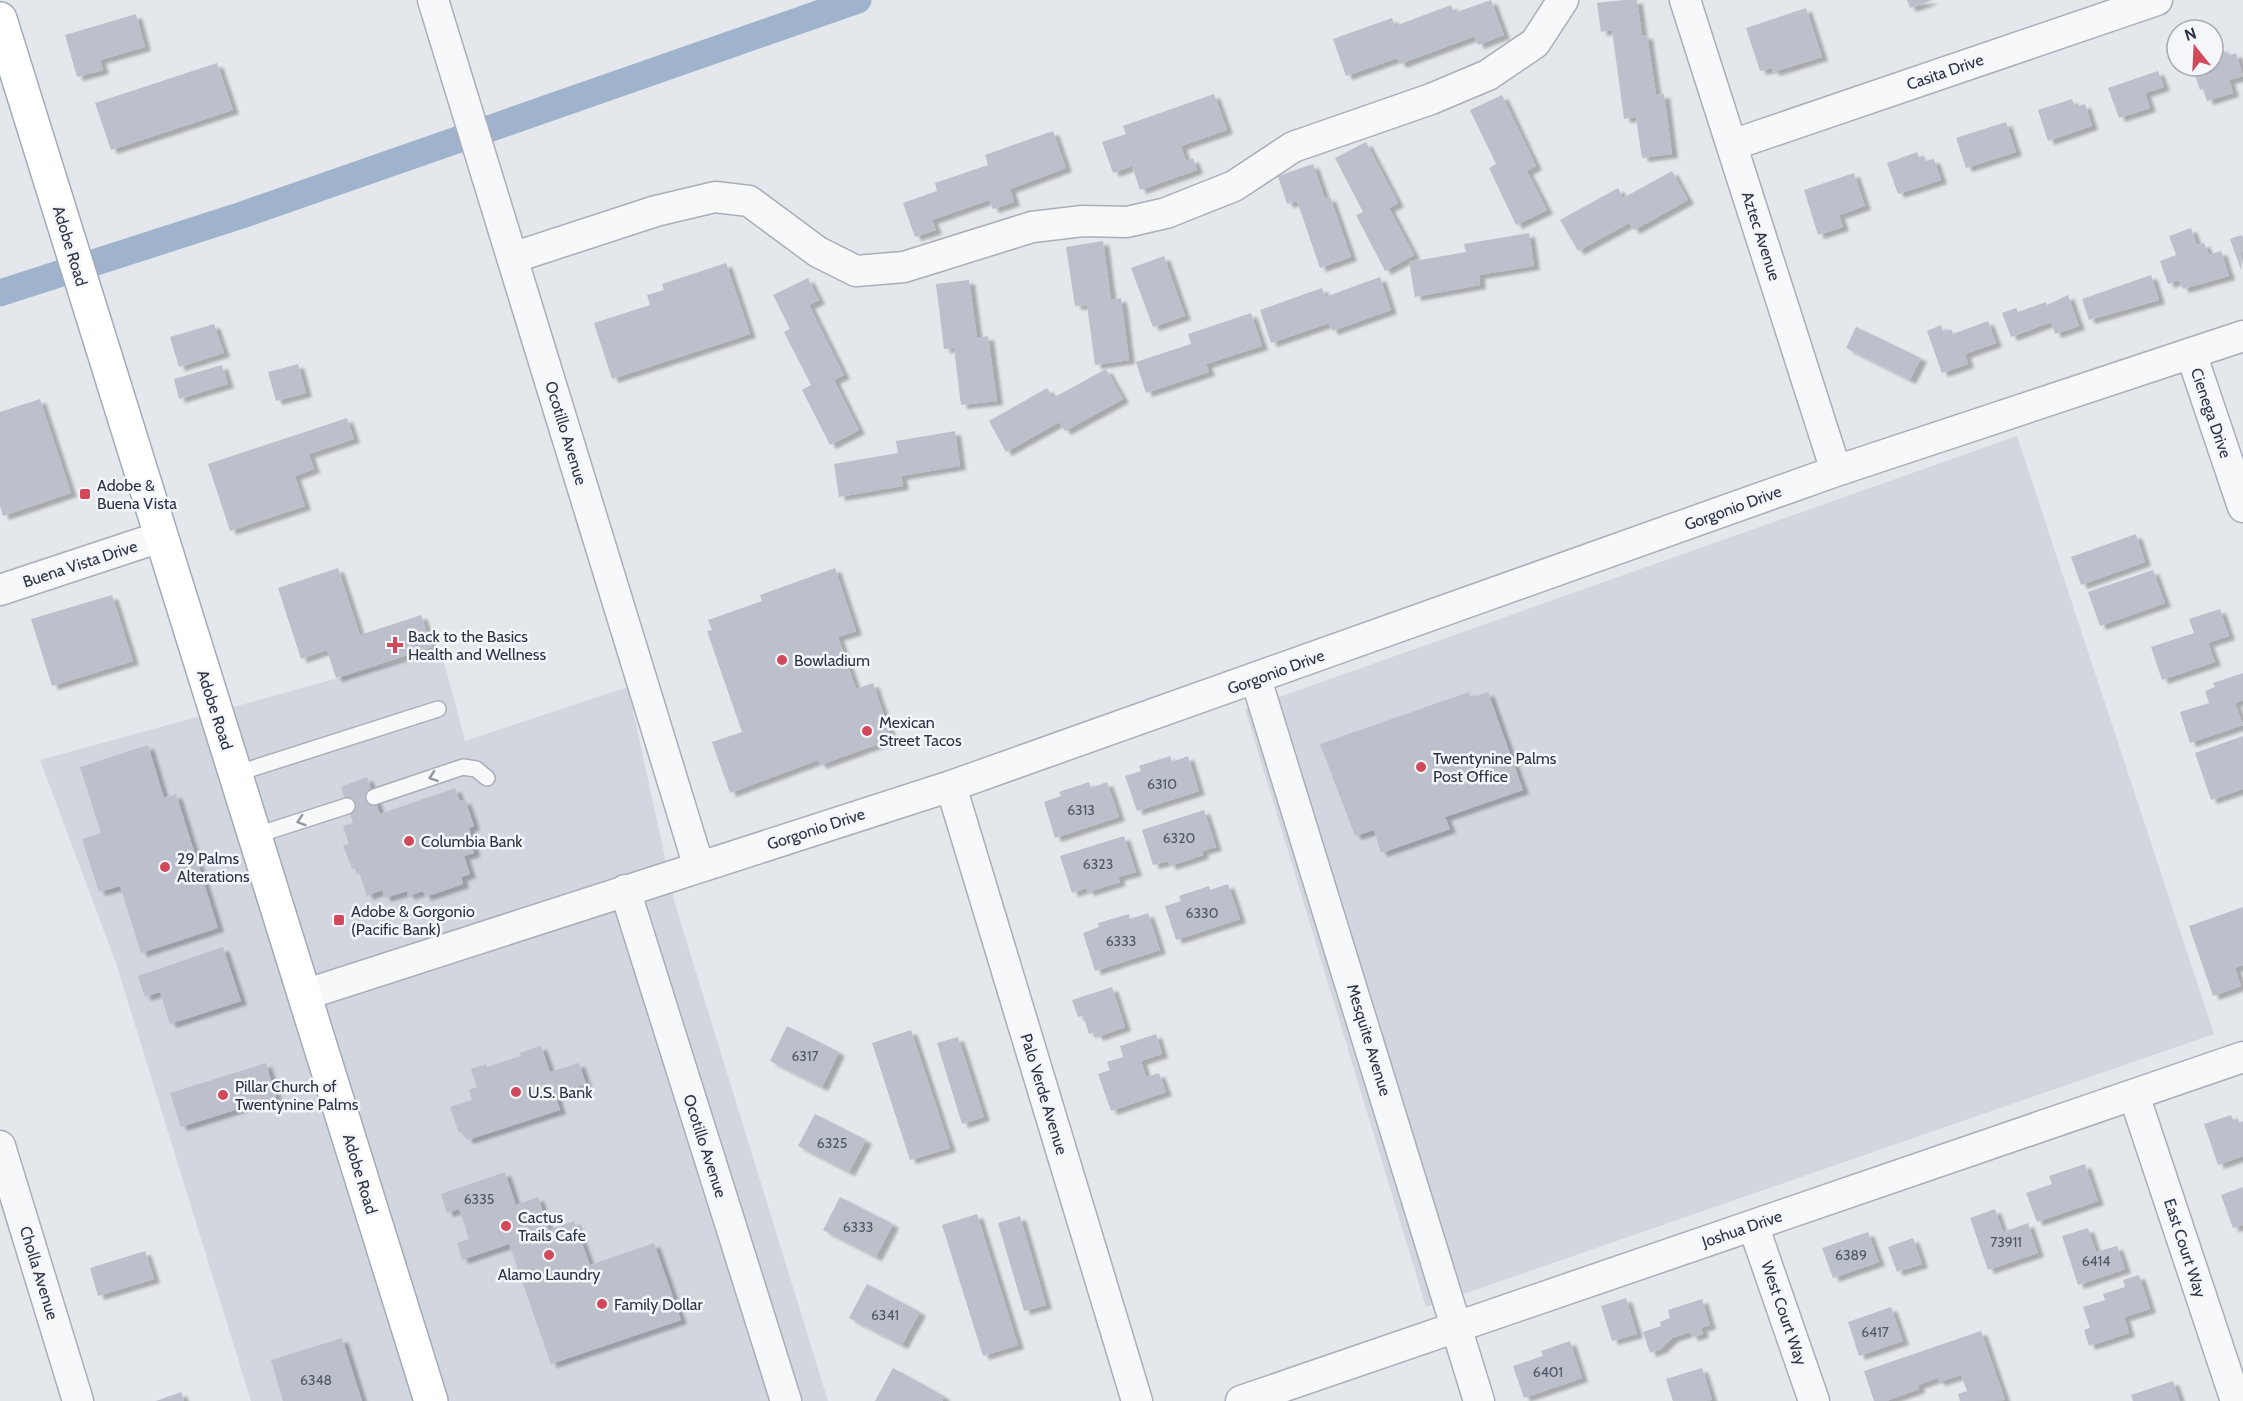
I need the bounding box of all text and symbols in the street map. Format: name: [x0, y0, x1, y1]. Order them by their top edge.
north arrow: [2165, 18, 2225, 78]
text: N: [2182, 23, 2199, 45]
street label: Casita Drive: [1904, 50, 1986, 94]
street label: Aztec Avenue: [1738, 189, 1784, 283]
street label: Adobe Road: [49, 204, 91, 288]
street label: Cienega Drive: [2187, 365, 2235, 461]
street label: Ocotillo Avenue: [541, 379, 591, 487]
place label: Adobe & Buena Vista: [97, 476, 177, 513]
street label: Gorgonio Drive: [1682, 482, 1784, 534]
marker: Adobe & Buena Vista: [78, 487, 92, 501]
street label: Buena Vista Drive: [20, 537, 140, 591]
place label: Back to the Basics Health and Wellness: [408, 627, 546, 664]
marker: Back to the Basics Health and Wellness: [386, 636, 404, 654]
street label: Gorgonio Drive: [1225, 646, 1327, 698]
place label: Bowladium: [794, 651, 870, 670]
marker: Bowladium: [775, 653, 789, 667]
street label: Adobe Road: [193, 668, 237, 752]
place label: Mexican Street Tacos: [879, 713, 962, 750]
marker: Mexican Street Tacos: [860, 724, 874, 738]
place label: Twentynine Palms Post Office: [1433, 749, 1557, 786]
marker: Twentynine Palms Post Office: [1414, 760, 1428, 774]
one-way arrow: [428, 769, 439, 782]
house number: 6310: [1147, 775, 1177, 793]
house number: 6313: [1067, 801, 1095, 819]
street label: Gorgonio Drive: [765, 804, 867, 854]
one-way arrow: [296, 814, 307, 826]
house number: 6320: [1163, 829, 1196, 847]
place label: Columbia Bank: [421, 832, 523, 851]
marker: Columbia Bank: [402, 834, 416, 848]
place label: 29 Palms Alterations: [177, 849, 250, 886]
house number: 6323: [1083, 855, 1113, 873]
marker: 29 Palms Alterations: [158, 860, 172, 874]
place label: Adobe & Gorgonio (Pacific Bank): [351, 902, 475, 939]
house number: 6330: [1186, 904, 1219, 922]
marker: Adobe & Gorgonio (Pacific Bank): [332, 913, 346, 927]
house number: 6333: [1106, 932, 1136, 950]
street label: Mesquite Avenue: [1343, 982, 1395, 1098]
street label: Palo Verde Avenue: [1017, 1031, 1071, 1157]
house number: 6317: [791, 1047, 819, 1065]
place label: Pillar Church of Twentynine Palms: [235, 1077, 359, 1114]
place label: U.S. Bank: [528, 1083, 593, 1102]
marker: U.S. Bank: [509, 1085, 523, 1099]
marker: Pillar Church of Twentynine Palms: [216, 1088, 230, 1102]
street label: Ocotillo Avenue: [679, 1092, 731, 1200]
street label: Adobe Road: [339, 1132, 381, 1216]
house number: 6325: [817, 1134, 847, 1152]
house number: 6335: [464, 1190, 494, 1208]
street label: East Court Way: [2160, 1196, 2210, 1300]
street label: Joshua Drive: [1698, 1206, 1785, 1252]
place label: Cactus Trails Cafe: [518, 1208, 586, 1245]
house number: 6333: [843, 1218, 873, 1236]
marker: Cactus Trails Cafe: [499, 1219, 513, 1233]
street label: Cholla Avenue: [16, 1224, 62, 1322]
house number: 73911: [1990, 1233, 2022, 1251]
house number: 6389: [1835, 1246, 1867, 1264]
marker: Alamo Laundry: [542, 1248, 556, 1262]
house number: 6414: [2082, 1252, 2110, 1270]
street label: West Court Way: [1757, 1258, 1811, 1368]
place label: Alamo Laundry: [498, 1265, 600, 1284]
place label: Family Dollar: [614, 1295, 703, 1314]
marker: Family Dollar: [595, 1297, 609, 1311]
house number: 6341: [871, 1306, 899, 1324]
house number: 6417: [1861, 1323, 1889, 1341]
house number: 6401: [1533, 1363, 1563, 1381]
house number: 6348: [300, 1371, 332, 1389]

